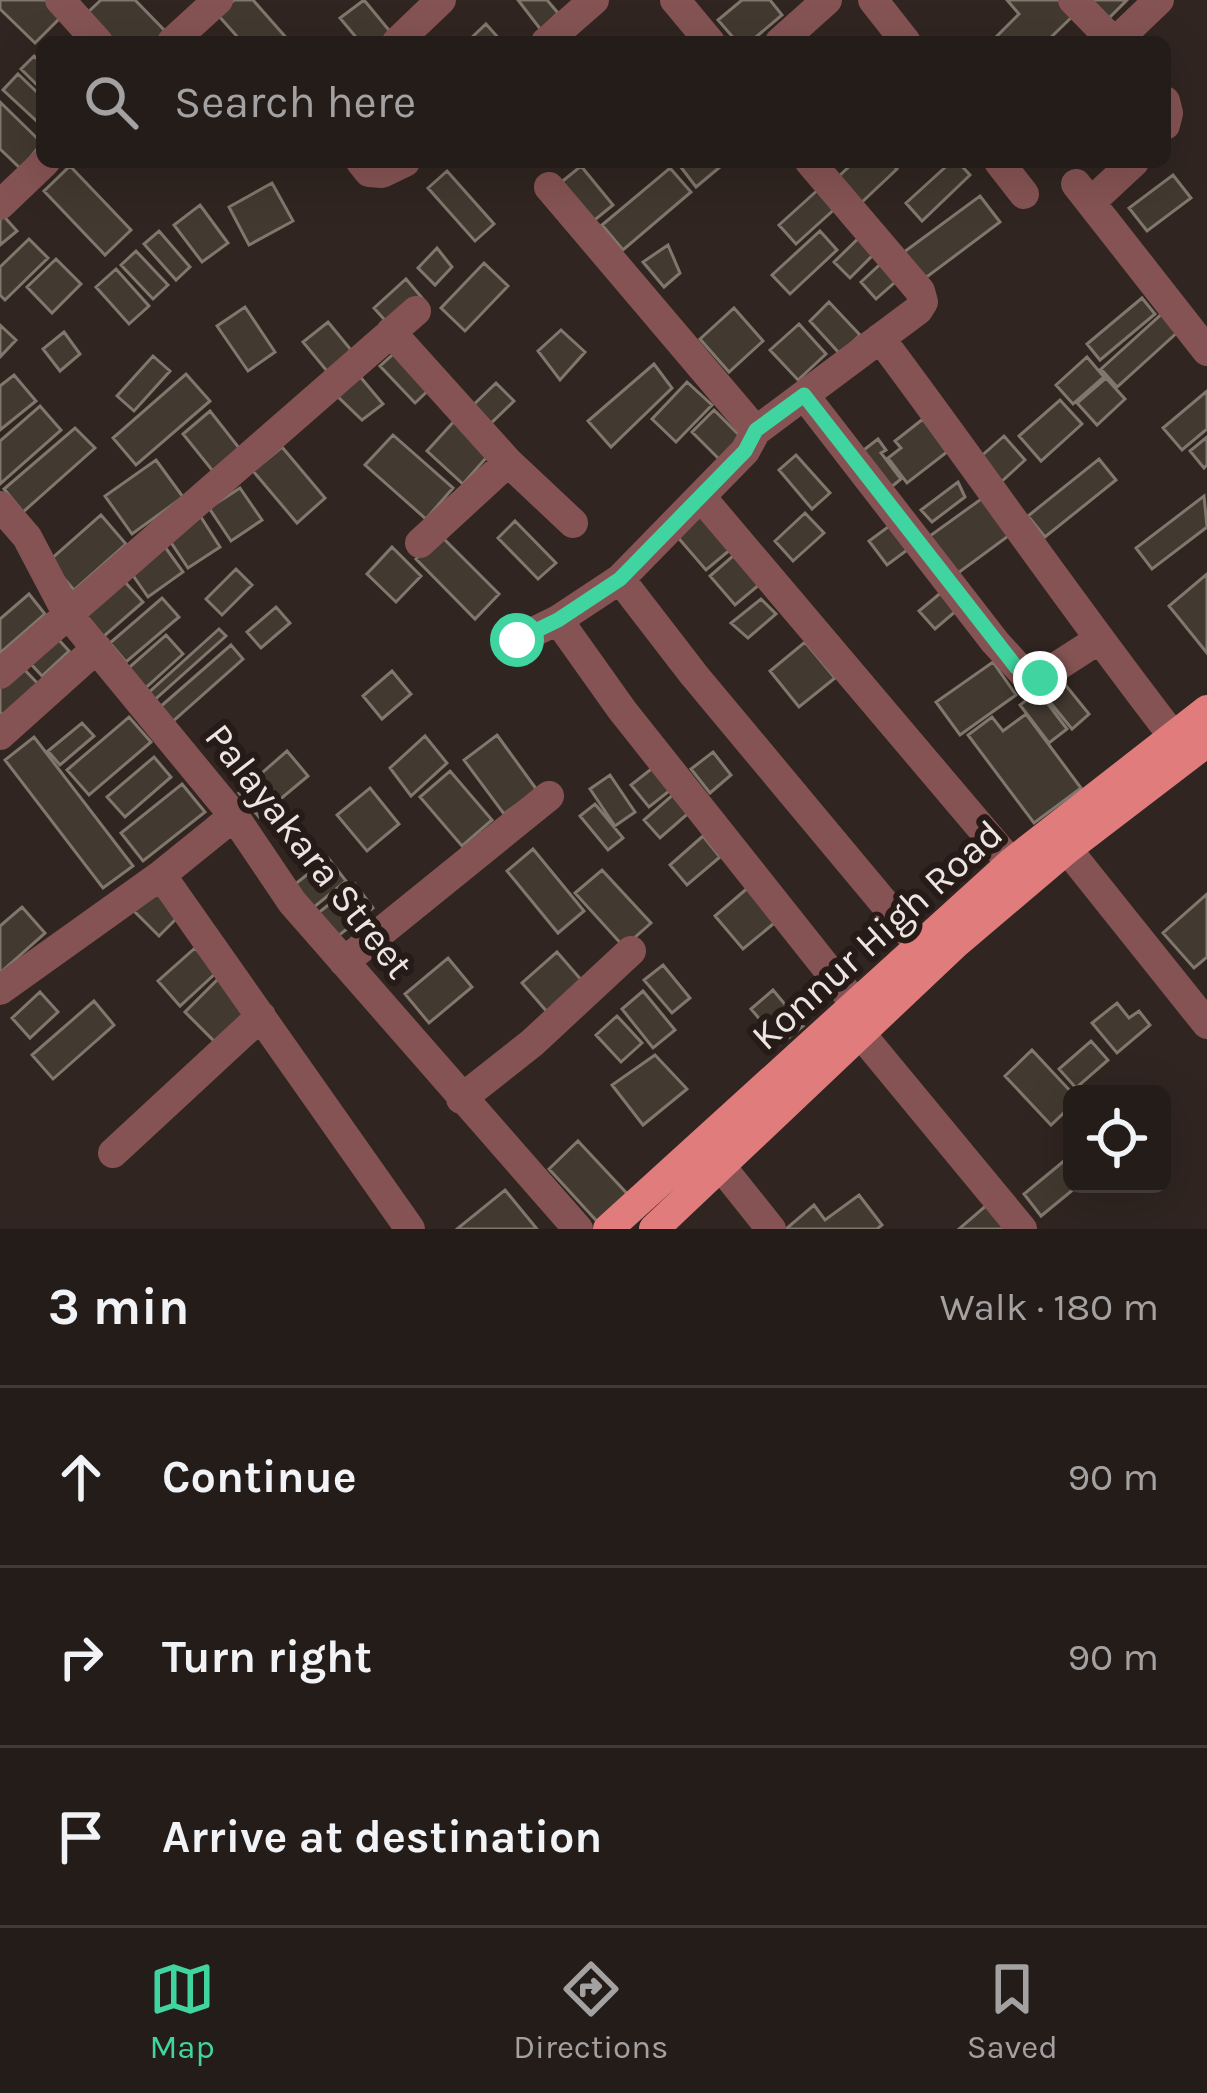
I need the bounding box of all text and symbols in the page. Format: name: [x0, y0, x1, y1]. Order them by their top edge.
search box: [36, 36, 1171, 168]
icon: search: [78, 69, 144, 135]
text: Search here: [174, 76, 416, 128]
route start: [490, 613, 544, 667]
route end: [1013, 651, 1067, 705]
street label: Palayakara Street: [195, 715, 423, 987]
street label: Konnur High Road: [742, 810, 1012, 1060]
map controls: [1063, 1085, 1171, 1193]
button: locate: [1063, 1085, 1171, 1193]
text: 3 min: [48, 1277, 190, 1337]
text: Walk · 180 m: [940, 1284, 1159, 1330]
icon: ahead: [48, 1444, 114, 1510]
text: Continue: [162, 1451, 357, 1503]
text: 90 m: [1067, 1454, 1159, 1500]
icon: right: [48, 1624, 114, 1690]
text: Turn right: [162, 1631, 372, 1683]
text: 90 m: [1067, 1634, 1159, 1680]
icon: arrive: [48, 1804, 114, 1870]
text: Arrive at destination: [162, 1811, 602, 1863]
tab: Map: [149, 1956, 215, 2066]
tab: Directions: [513, 1956, 668, 2066]
tab: Saved: [967, 1956, 1058, 2066]

